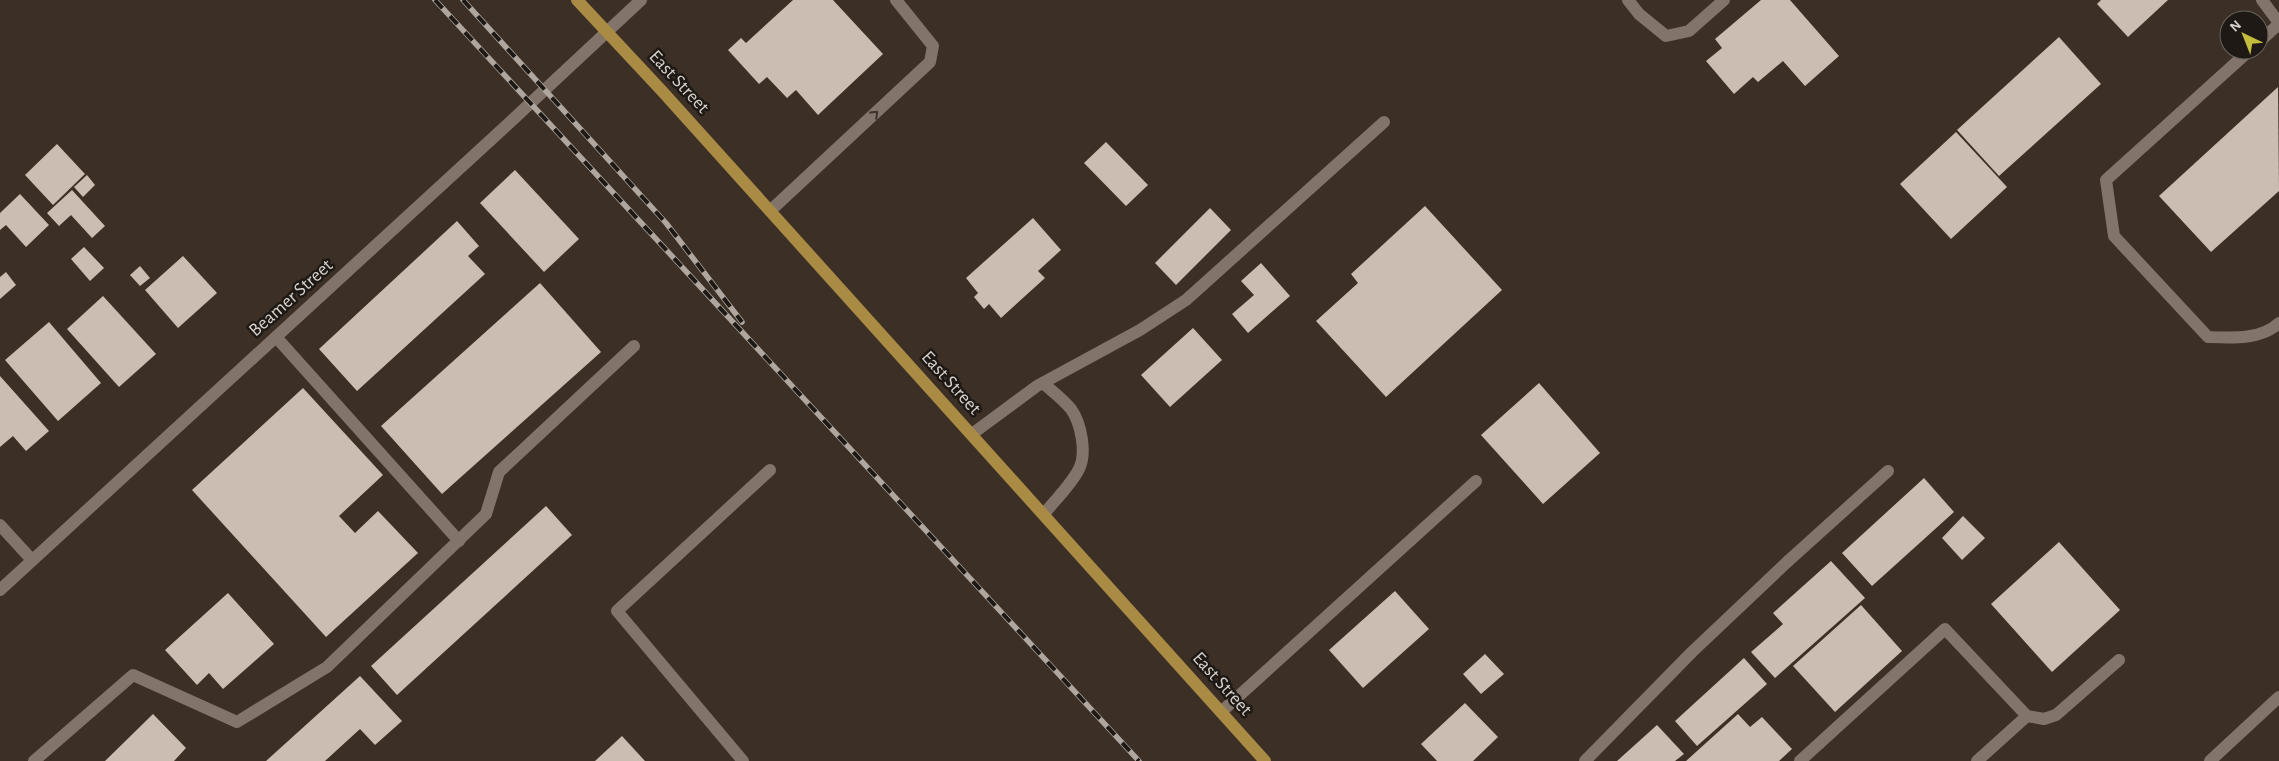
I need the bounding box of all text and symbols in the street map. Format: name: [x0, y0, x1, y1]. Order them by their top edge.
north arrow: [2219, 10, 2269, 60]
text: N: [2227, 18, 2244, 35]
street label: East Street: [645, 47, 713, 117]
one-way arrow: [870, 111, 879, 120]
street label: Beamer Street: [246, 256, 336, 340]
street label: East Street: [918, 347, 984, 419]
street label: East Street: [1189, 648, 1255, 720]

